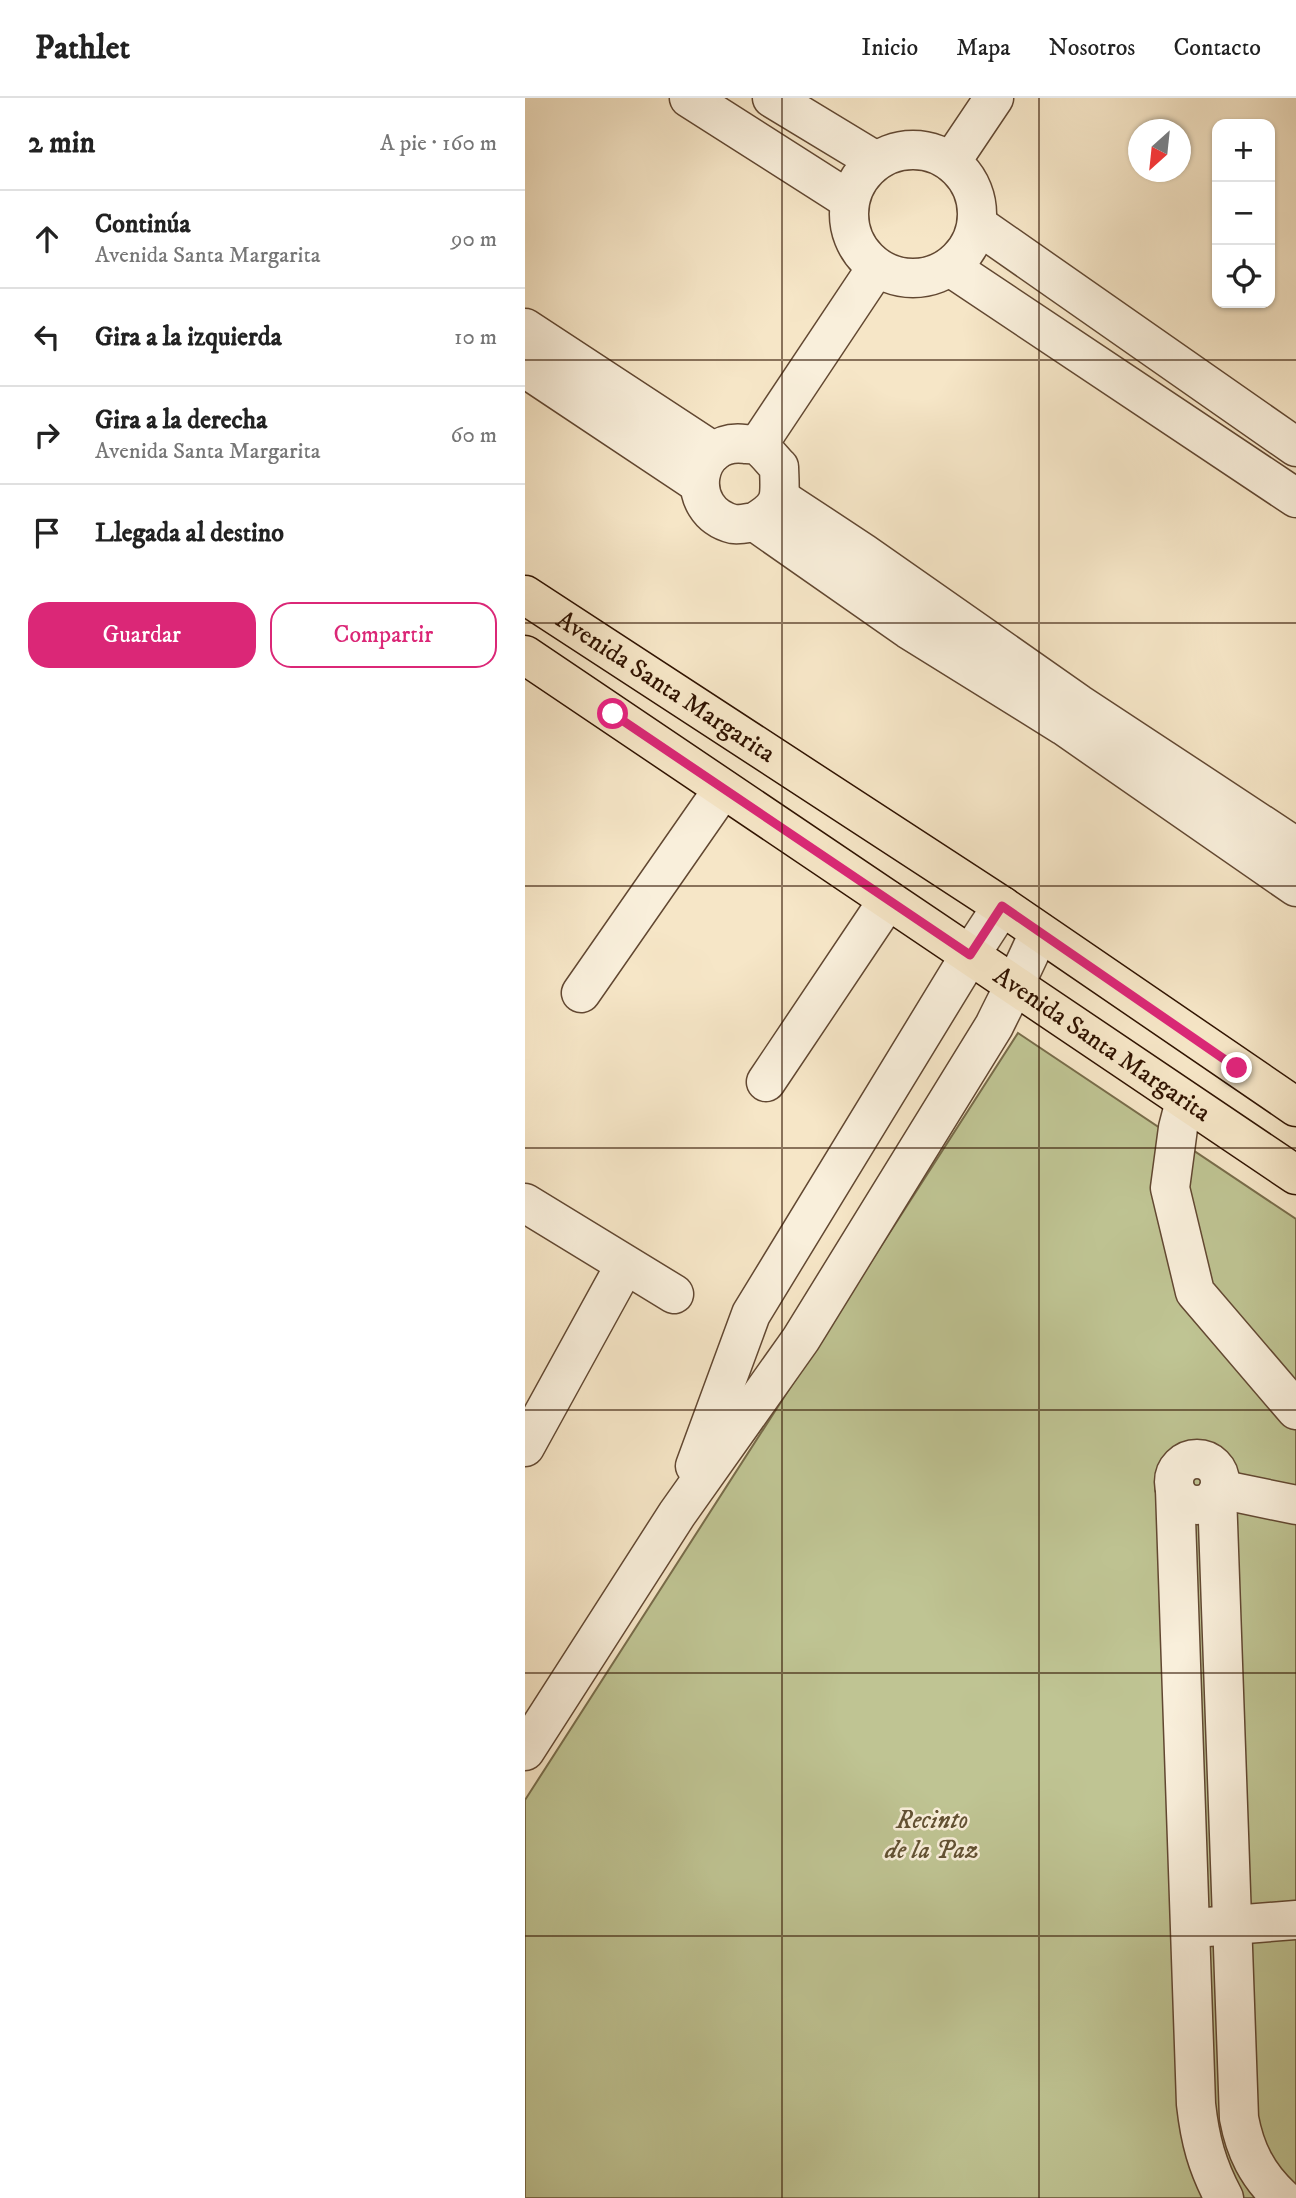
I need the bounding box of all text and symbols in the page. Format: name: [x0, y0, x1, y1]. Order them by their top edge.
text: Pathlet: [35, 28, 130, 69]
text: Inicio: [861, 33, 918, 63]
text: Mapa: [956, 33, 1011, 63]
text: Nosotros: [1049, 33, 1135, 63]
text: Contacto: [1173, 33, 1261, 63]
north arrow: [1128, 119, 1191, 182]
map controls: [1212, 119, 1275, 308]
button: +: [1212, 119, 1275, 182]
text: 2 min: [28, 125, 95, 162]
text: A pie · 160 m: [380, 129, 497, 158]
button: −: [1212, 182, 1275, 245]
text: Continúa: [95, 208, 190, 241]
icon: ahead: [28, 220, 66, 258]
text: 90 m: [451, 225, 497, 254]
text: Avenida Santa Margarita: [95, 241, 321, 270]
button: locate: [1212, 245, 1275, 308]
icon: left: [28, 318, 66, 356]
text: Gira a la izquierda: [95, 321, 282, 354]
text: 10 m: [454, 323, 497, 352]
text: Gira a la derecha: [95, 404, 267, 437]
icon: right: [28, 416, 66, 454]
text: 60 m: [450, 421, 497, 450]
text: Avenida Santa Margarita: [95, 437, 321, 466]
icon: arrive: [28, 514, 66, 552]
text: Llegada al destino: [95, 517, 284, 550]
button: Guardar: [28, 602, 256, 668]
button: Compartir: [270, 602, 497, 668]
street label: Avenida Santa Margarita: [550, 603, 782, 770]
route start: [597, 698, 628, 729]
street label: Avenida Santa Margarita: [987, 959, 1217, 1129]
route end: [1221, 1052, 1252, 1083]
park label: Recinto de la Paz: [884, 1804, 979, 1867]

